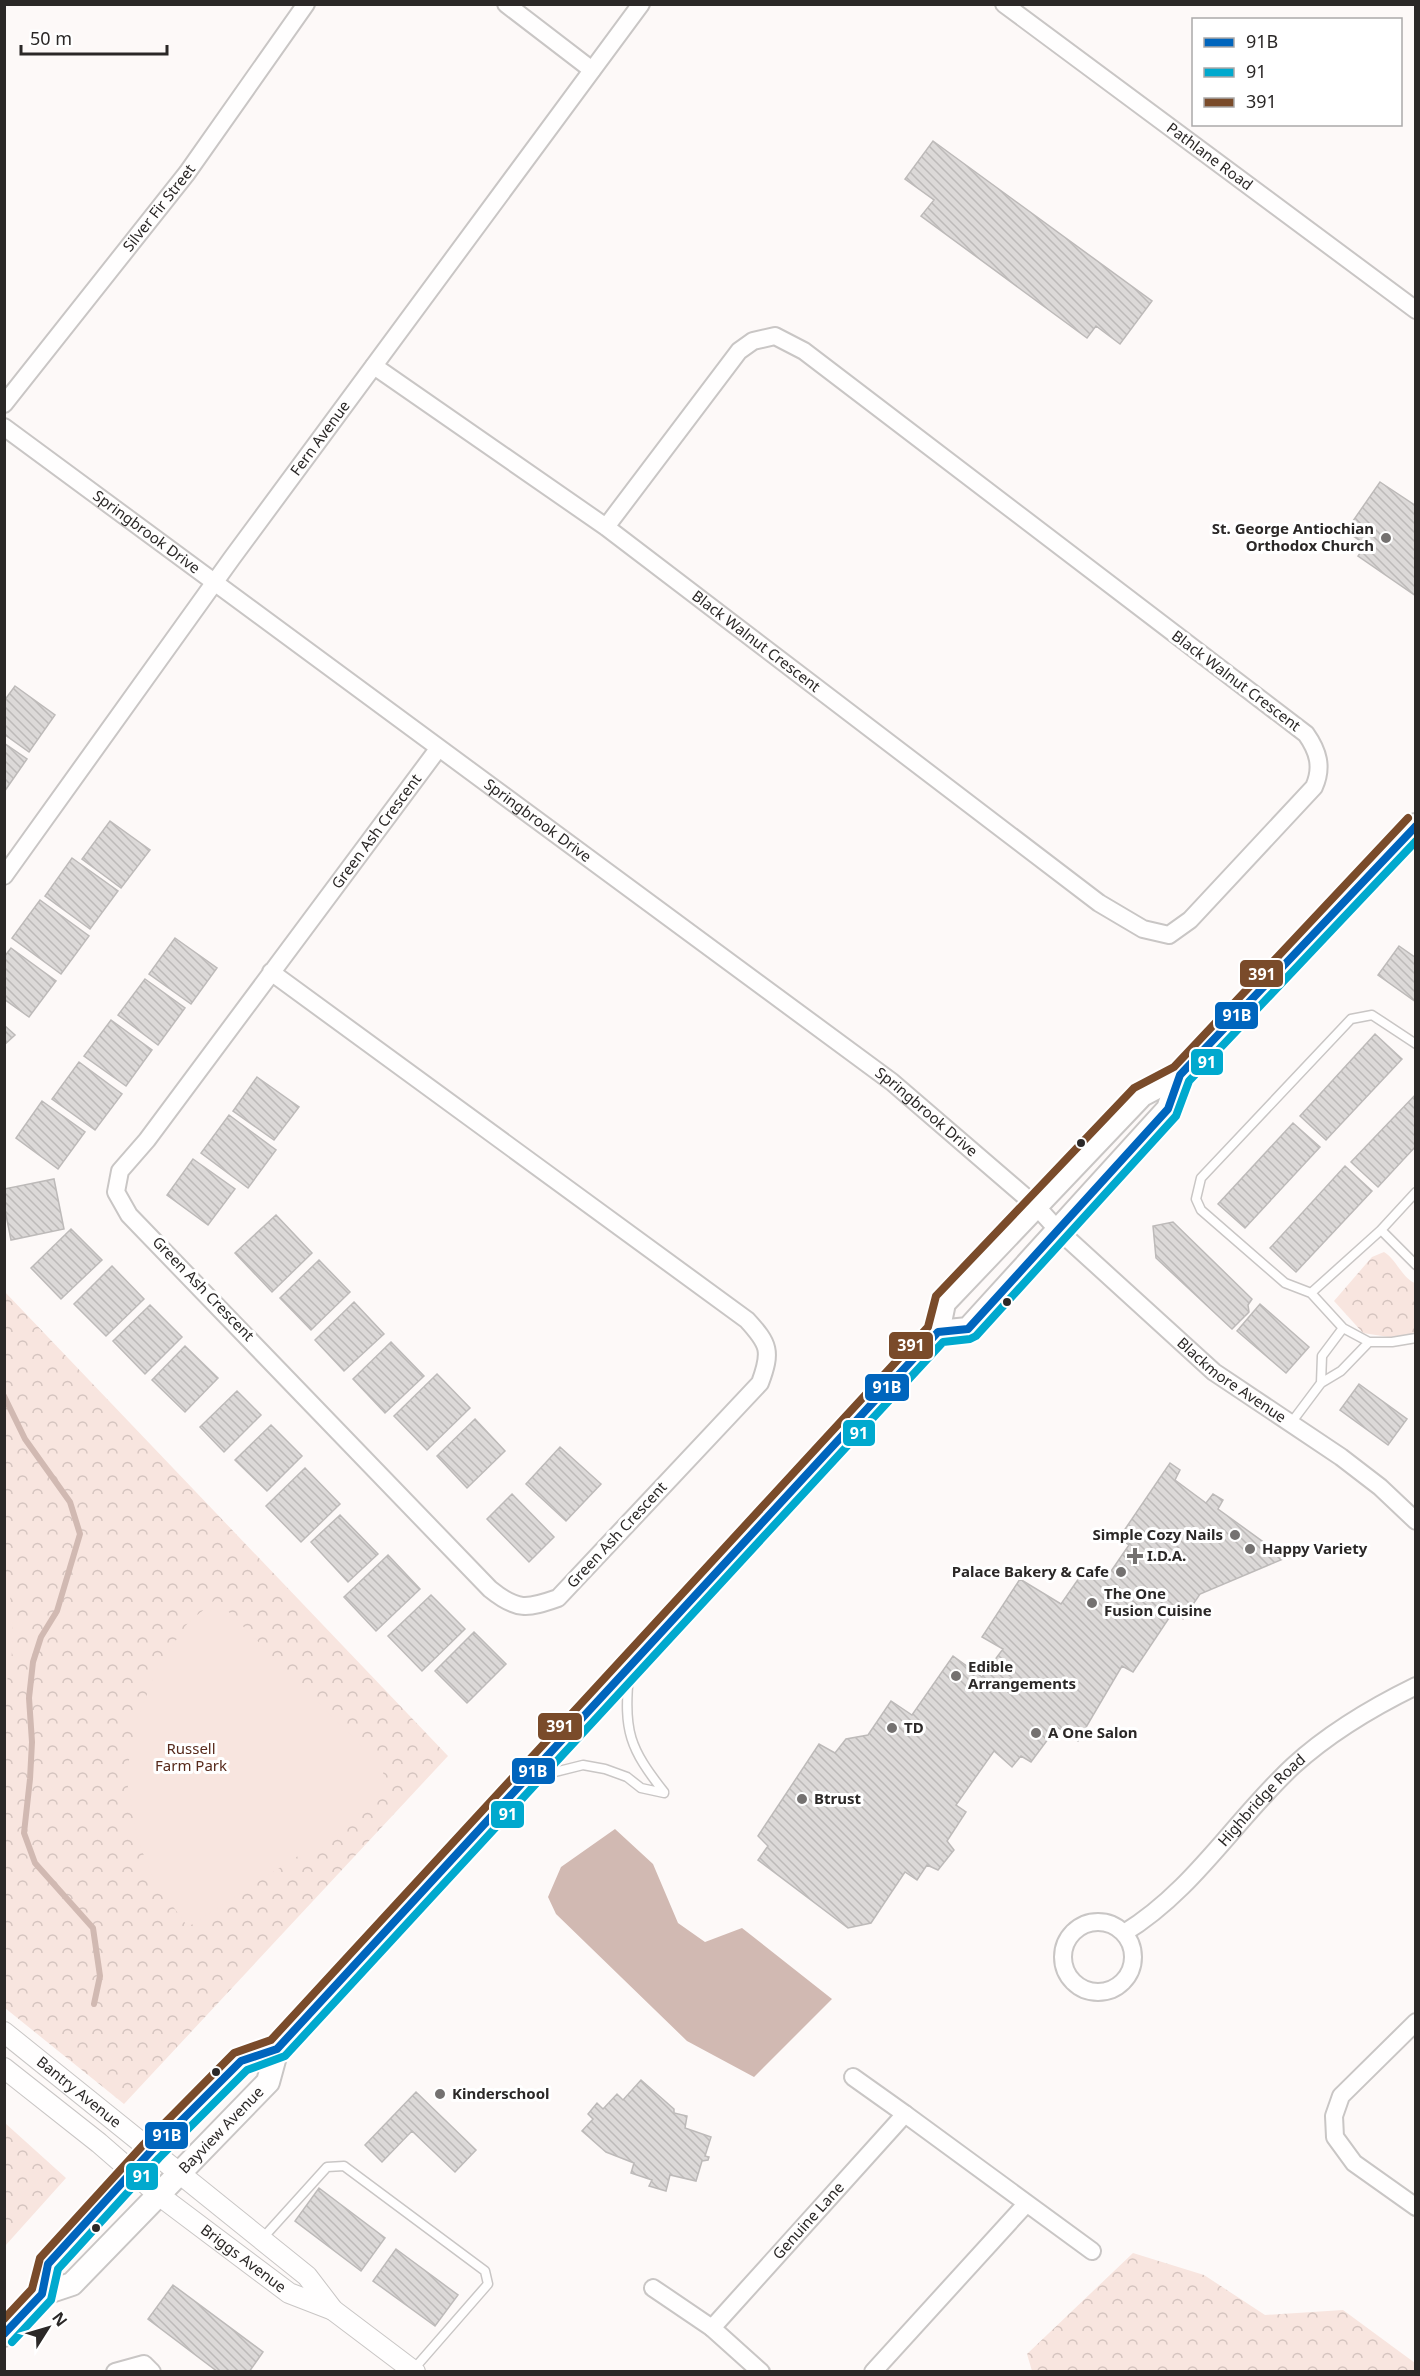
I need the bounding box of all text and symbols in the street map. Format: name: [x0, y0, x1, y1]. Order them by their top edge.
scale bar: [21, 18, 166, 56]
legend: [1192, 18, 1402, 126]
text: 50 m: [30, 26, 72, 50]
text: 91B: [1246, 29, 1278, 53]
text: 91: [1246, 59, 1267, 83]
text: 391: [1246, 89, 1277, 113]
street label: Pathlane Road: [1163, 117, 1257, 194]
street label: Silver Fir Street: [118, 159, 199, 255]
street label: Fern Avenue: [285, 396, 354, 479]
street label: Springbrook Drive: [89, 485, 205, 577]
place label: St. George Antiochian Orthodox Church: [1212, 518, 1374, 555]
marker: St. George Antiochian Orthodox Church: [1379, 531, 1393, 545]
street label: Black Walnut Crescent: [688, 585, 825, 696]
street label: Black Walnut Crescent: [1168, 625, 1305, 736]
street label: Green Ash Crescent: [327, 769, 426, 892]
street label: Springbrook Drive: [481, 774, 596, 866]
line badge: 391: [1239, 959, 1284, 988]
text: 391: [1248, 963, 1276, 985]
line badge: 91B: [1214, 1001, 1259, 1030]
text: 91B: [1223, 1004, 1251, 1026]
line badge: 91: [1190, 1048, 1224, 1076]
text: 91: [1198, 1051, 1216, 1073]
street label: Springbrook Drive: [872, 1062, 982, 1160]
unlabelled marker: [1075, 1137, 1087, 1149]
street label: Green Ash Crescent: [149, 1232, 259, 1345]
unlabelled marker: [1001, 1296, 1013, 1308]
line badge: 391: [888, 1331, 934, 1360]
street label: Blackmore Avenue: [1173, 1332, 1291, 1427]
text: 391: [897, 1334, 925, 1356]
line badge: 91B: [864, 1373, 910, 1402]
text: 91B: [873, 1376, 901, 1398]
line badge: 91: [842, 1419, 876, 1447]
text: 91: [850, 1422, 868, 1444]
street label: Green Ash Crescent: [562, 1477, 671, 1592]
place label: Simple Cozy Nails: [1092, 1524, 1223, 1544]
marker: Simple Cozy Nails: [1228, 1528, 1242, 1542]
place label: Happy Variety: [1262, 1538, 1368, 1558]
marker: Happy Variety: [1243, 1542, 1257, 1556]
place label: I.D.A.: [1147, 1545, 1186, 1565]
marker: I.D.A.: [1128, 1549, 1142, 1563]
place label: Palace Bakery & Cafe: [952, 1561, 1109, 1581]
marker: Palace Bakery & Cafe: [1114, 1565, 1128, 1579]
place label: The One Fusion Cuisine: [1104, 1583, 1212, 1620]
marker: The One Fusion Cuisine: [1085, 1596, 1099, 1610]
place label: Edible Arrangements: [968, 1656, 1076, 1693]
marker: Edible Arrangements: [949, 1669, 963, 1683]
line badge: 391: [537, 1712, 583, 1741]
text: 391: [546, 1715, 574, 1737]
place label: TD: [904, 1717, 924, 1737]
marker: TD: [885, 1721, 899, 1735]
place label: A One Salon: [1048, 1722, 1138, 1742]
marker: A One Salon: [1029, 1726, 1043, 1740]
park label: Russell Farm Park: [155, 1738, 227, 1775]
street label: Highbridge Road: [1213, 1749, 1309, 1850]
line badge: 91B: [511, 1757, 556, 1785]
text: 91B: [519, 1760, 547, 1782]
place label: Btrust: [814, 1788, 861, 1808]
marker: Btrust: [795, 1792, 809, 1806]
line badge: 91: [490, 1800, 525, 1829]
text: 91: [499, 1803, 517, 1825]
street label: Bantry Avenue: [33, 2051, 126, 2132]
unlabelled marker: [210, 2066, 222, 2078]
street label: Bayview Avenue: [174, 2082, 267, 2177]
place label: Kinderschool: [452, 2083, 550, 2103]
marker: Kinderschool: [433, 2087, 447, 2101]
line badge: 91B: [144, 2121, 189, 2150]
text: 91B: [153, 2124, 181, 2146]
line badge: 91: [125, 2162, 159, 2191]
text: 91: [133, 2165, 151, 2187]
street label: Genuine Lane: [768, 2177, 848, 2263]
street label: Briggs Avenue: [197, 2219, 291, 2296]
unlabelled marker: [90, 2222, 102, 2234]
north arrow: [18, 2298, 78, 2358]
text: N: [47, 2307, 73, 2331]

